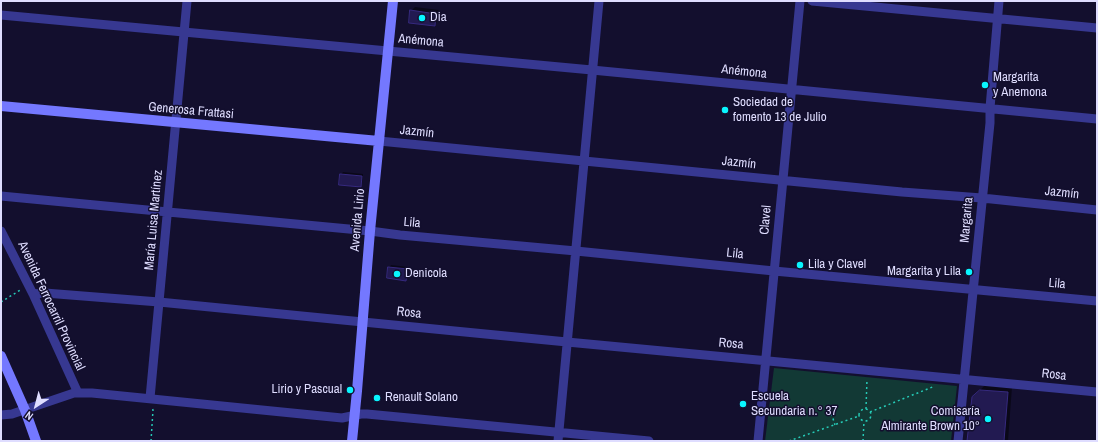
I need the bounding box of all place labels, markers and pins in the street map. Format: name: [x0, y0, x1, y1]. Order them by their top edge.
place label: Dia: [430, 10, 447, 26]
marker: Dia: [417, 13, 427, 23]
place label: Margarita y Anemona: [993, 70, 1047, 101]
marker: Margarita y Anemona: [980, 80, 990, 90]
place label: Sociedad de fomento 13 de Julio: [733, 95, 827, 126]
marker: Sociedad de fomento 13 de Julio: [720, 105, 730, 115]
place label: Lila y Clavel: [808, 257, 866, 273]
marker: Lila y Clavel: [795, 260, 805, 270]
place label: Margarita y Lila: [887, 264, 961, 280]
place label: Denicola: [405, 266, 447, 282]
marker: Margarita y Lila: [964, 267, 974, 277]
marker: Denicola: [392, 269, 402, 279]
place label: Lirio y Pascual: [271, 382, 342, 398]
marker: Lirio y Pascual: [345, 385, 355, 395]
place label: Escuela Secundaria n.° 37: [751, 389, 837, 420]
place label: Renault Solano: [385, 390, 458, 406]
marker: Renault Solano: [372, 393, 382, 403]
marker: Escuela Secundaria n.° 37: [738, 399, 748, 409]
place label: Comisaría Almirante Brown 10°: [881, 404, 980, 435]
marker: Comisaría Almirante Brown 10°: [983, 414, 993, 424]

